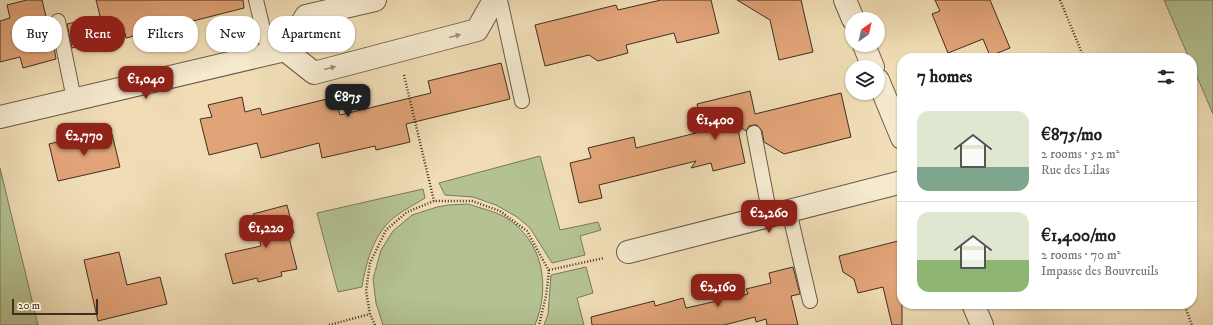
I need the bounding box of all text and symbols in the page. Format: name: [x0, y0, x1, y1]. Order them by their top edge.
north arrow: [845, 12, 885, 52]
map controls: [845, 12, 885, 100]
chip: Buy: [12, 16, 62, 52]
chip: Rent: [70, 16, 125, 52]
chip: Filters: [133, 16, 198, 52]
chip: New: [206, 16, 260, 52]
chip: Apartment: [268, 16, 355, 52]
one-way arrow: [449, 32, 462, 38]
button: layers: [845, 60, 885, 100]
one-way arrow: [323, 65, 336, 71]
pin: €1,040: [113, 66, 179, 100]
text: 7 homes: [917, 66, 972, 88]
icon: filters: [1155, 66, 1177, 88]
text: €1,040: [127, 71, 165, 87]
pin: €875: [324, 84, 372, 118]
text: €875: [334, 89, 362, 105]
pin: €1,400: [682, 107, 748, 141]
text: €1,400: [696, 112, 734, 128]
pin: €2,770: [51, 123, 117, 157]
text: €875/mo: [1041, 124, 1102, 146]
icon: home: [949, 127, 997, 175]
text: €2,770: [65, 128, 103, 144]
text: 2 rooms · 52 m²: [1041, 146, 1120, 162]
text: Rue des Lilas: [1041, 162, 1110, 178]
pin: €2,260: [736, 200, 802, 234]
text: €2,260: [750, 205, 788, 221]
pin: €1,220: [233, 215, 299, 249]
text: €1,220: [248, 220, 284, 236]
text: €1,400/mo: [1041, 225, 1116, 247]
icon: home: [949, 228, 997, 276]
text: 2 rooms · 70 m²: [1041, 247, 1121, 263]
text: Impasse des Bouvreuils: [1041, 263, 1159, 279]
pin: €2,160: [685, 274, 751, 308]
text: €2,160: [700, 279, 736, 295]
scale bar: [12, 297, 98, 316]
text: 20 m: [18, 299, 40, 313]

